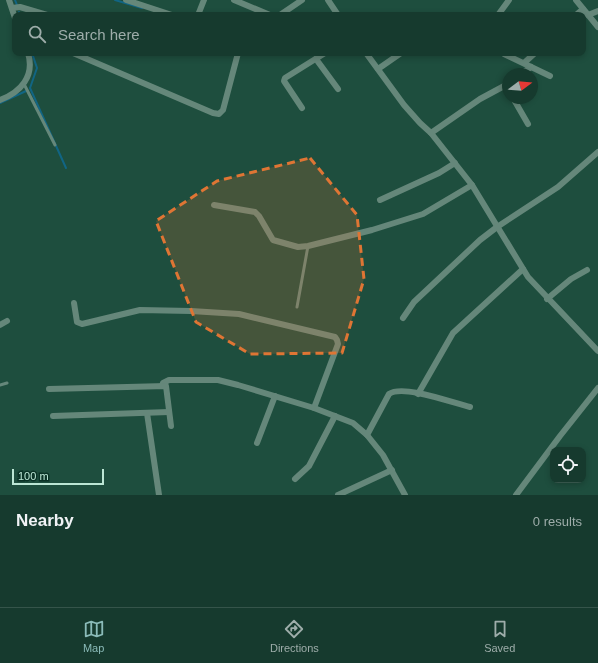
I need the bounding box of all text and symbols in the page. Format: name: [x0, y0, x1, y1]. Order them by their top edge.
search box: [12, 12, 586, 56]
icon: search: [26, 23, 48, 45]
text: Search here: [58, 26, 140, 43]
north arrow: [502, 68, 538, 104]
map controls: [550, 447, 586, 483]
button: locate: [550, 447, 586, 483]
scale bar: [12, 467, 104, 486]
text: 100 m: [18, 470, 49, 482]
text: Nearby: [16, 511, 74, 530]
text: 0 results: [533, 514, 582, 529]
tab: Map: [83, 618, 105, 654]
tab: Directions: [270, 618, 319, 654]
tab: Saved: [484, 618, 515, 654]

